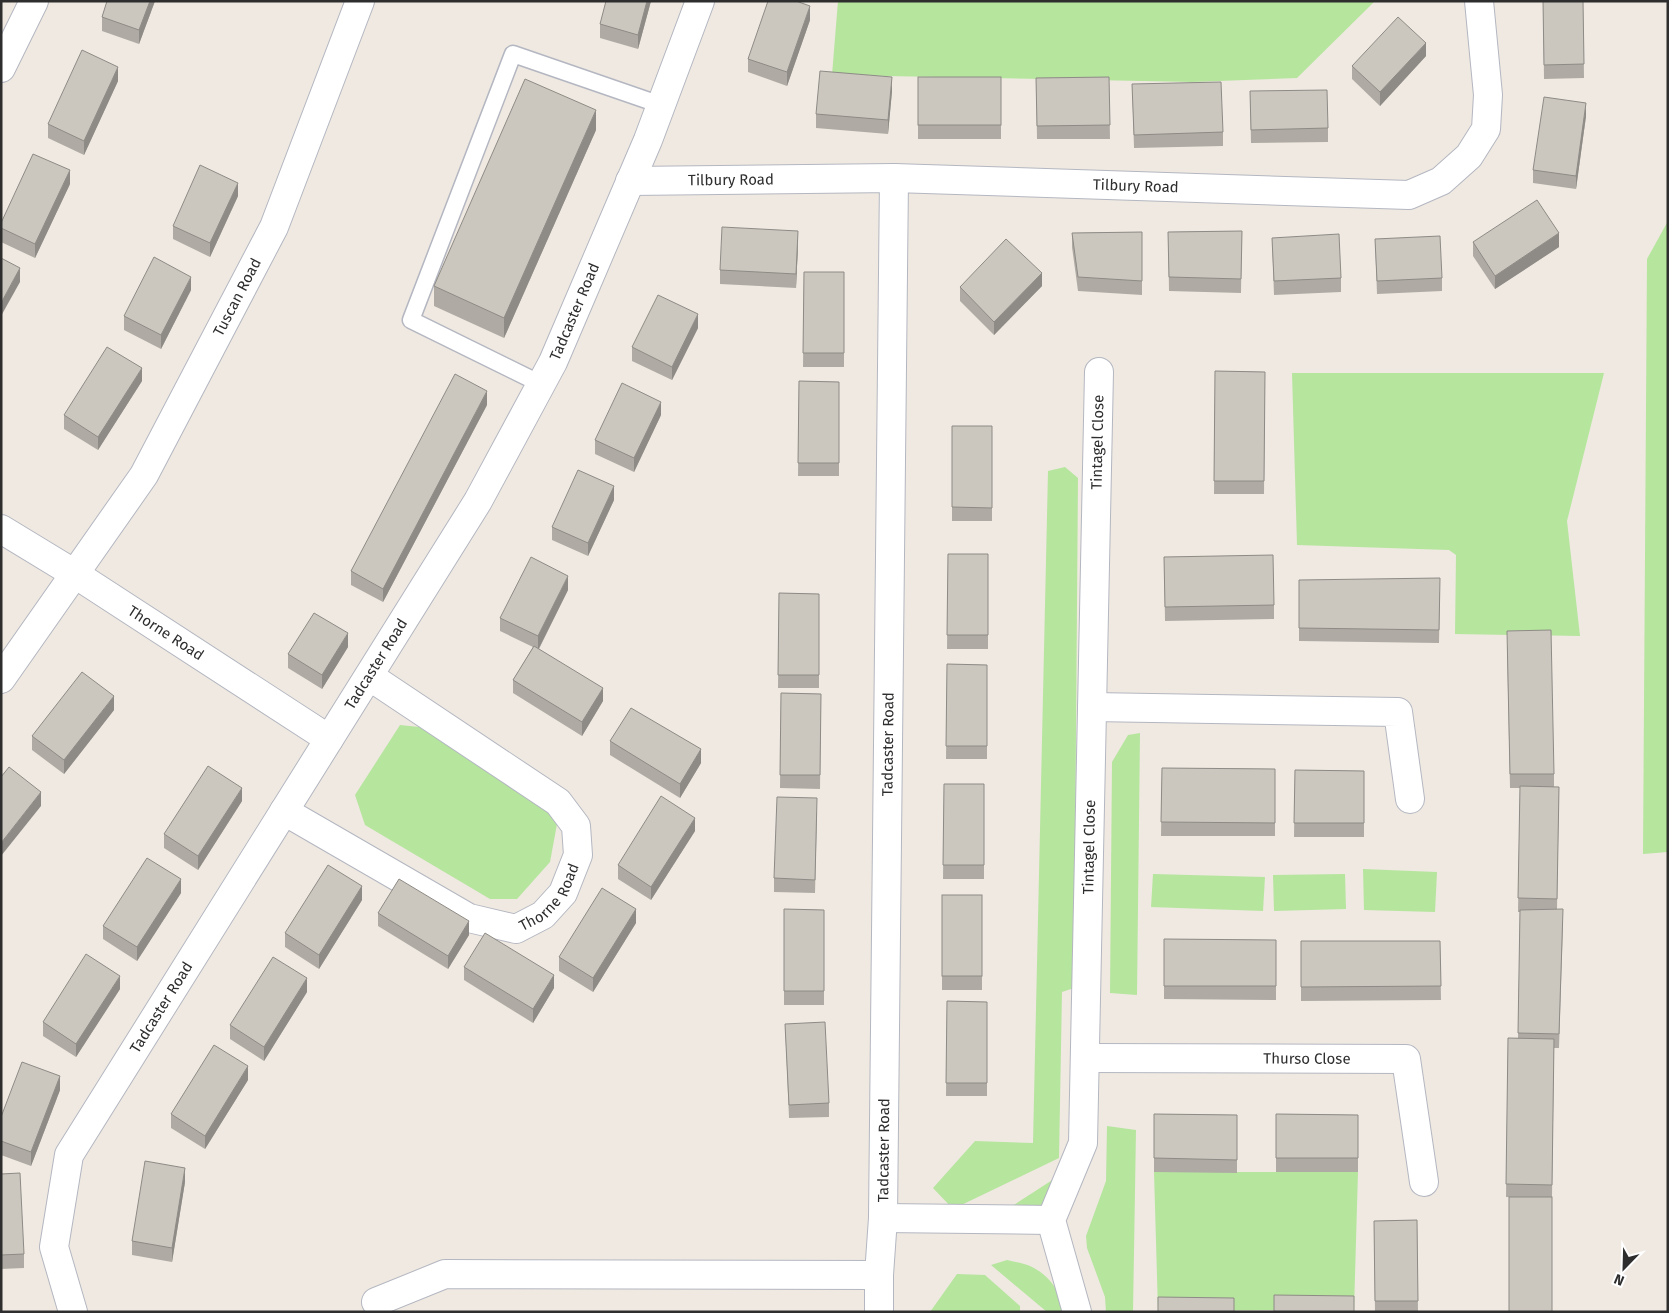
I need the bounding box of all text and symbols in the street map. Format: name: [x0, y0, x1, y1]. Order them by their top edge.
street label: Tilbury Road: [688, 170, 774, 189]
street label: Tilbury Road: [1093, 176, 1179, 196]
street label: Tuscan Road: [209, 255, 265, 339]
street label: Tadcaster Road: [546, 260, 603, 363]
street label: Tintagel Close: [1088, 395, 1108, 490]
street label: Thorne Road: [125, 602, 207, 664]
street label: Tadcaster Road: [341, 615, 411, 713]
street label: Tadcaster Road: [878, 692, 898, 796]
street label: Tintagel Close: [1079, 799, 1099, 895]
street label: Thorne Road: [516, 861, 583, 935]
street label: Tadcaster Road: [126, 959, 197, 1056]
street label: Thurso Close: [1263, 1050, 1351, 1068]
street label: Tadcaster Road: [874, 1098, 893, 1202]
north arrow: [1599, 1243, 1649, 1293]
text: N: [1612, 1270, 1627, 1289]

